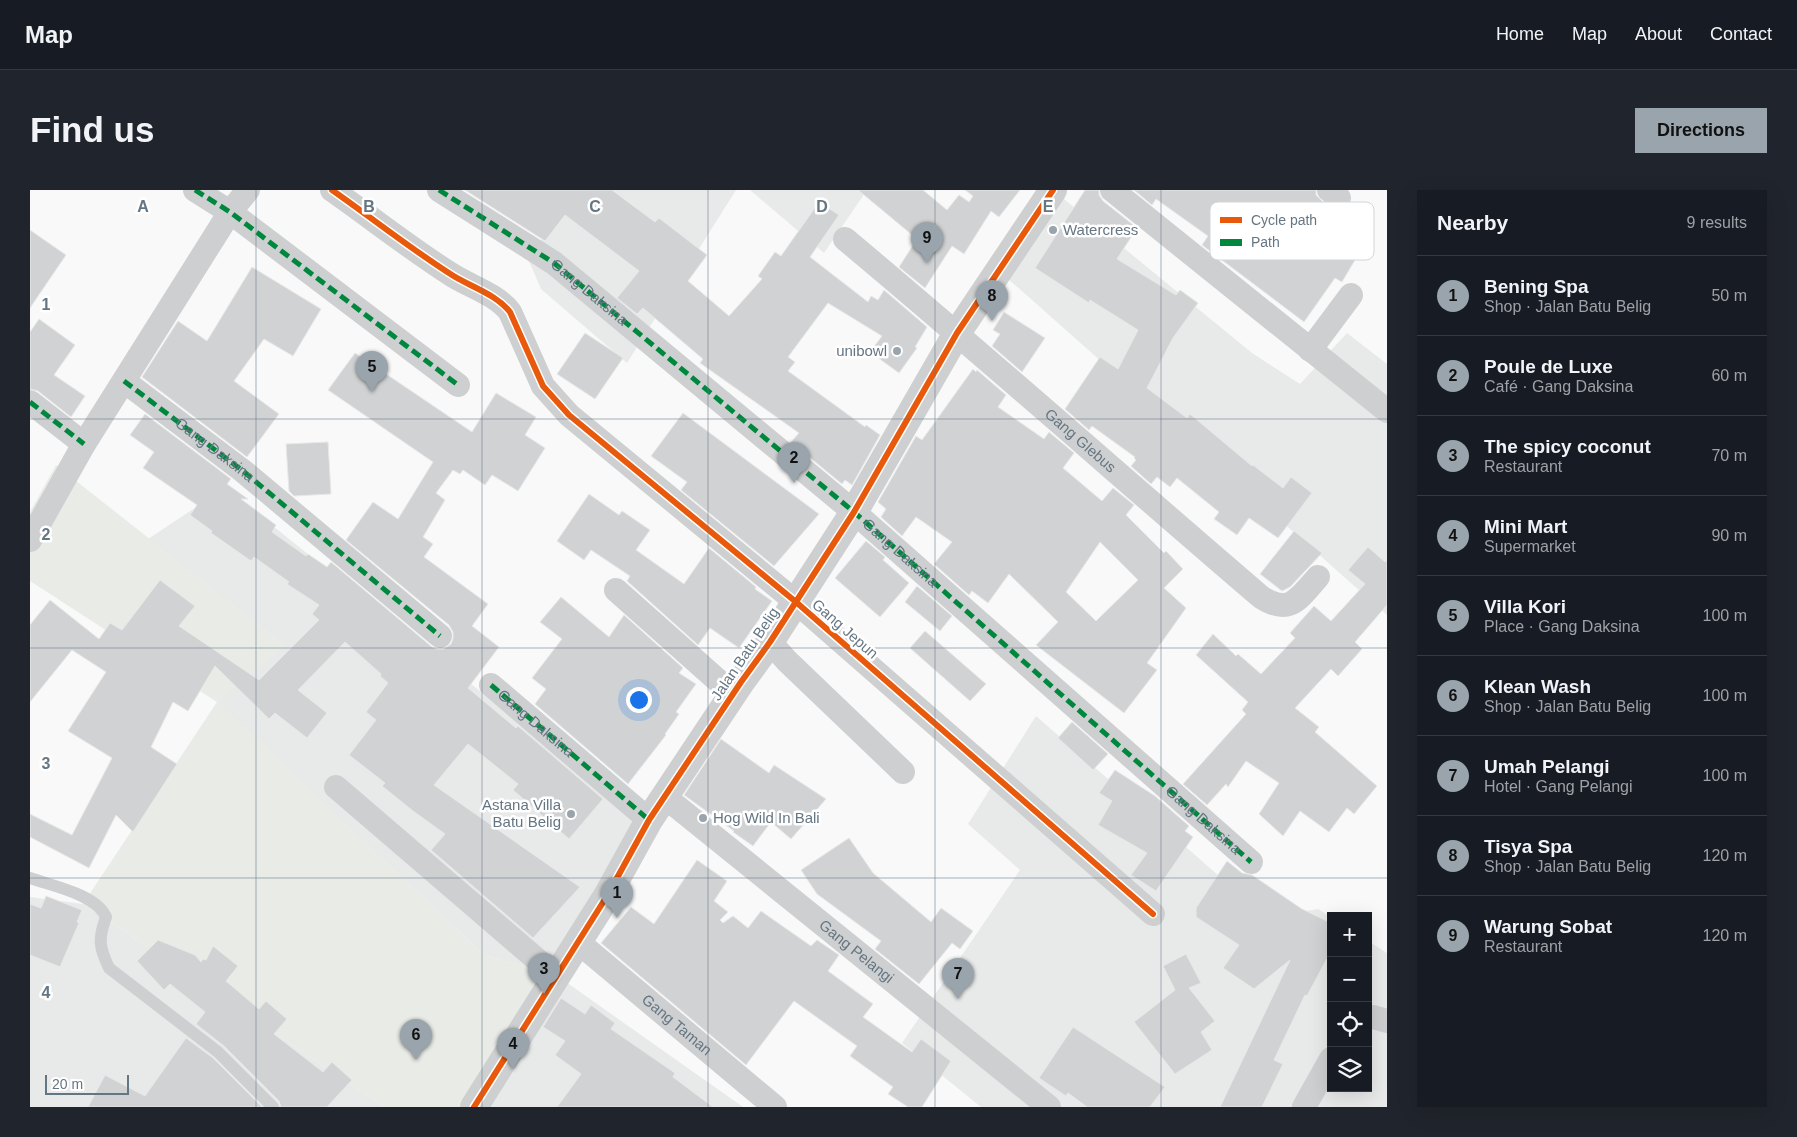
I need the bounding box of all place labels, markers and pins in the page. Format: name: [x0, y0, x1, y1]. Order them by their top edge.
place label: Watercress: [1063, 221, 1138, 238]
pin: 9: [911, 222, 943, 263]
marker: Watercress: [1047, 224, 1059, 236]
pin: 8: [976, 280, 1008, 321]
place label: unibowl: [836, 342, 887, 359]
marker: unibowl: [891, 345, 903, 357]
pin: 5: [356, 351, 388, 392]
pin: 2: [778, 442, 810, 483]
place label: Astana Villa Batu Belig: [482, 796, 562, 830]
marker: Astana Villa Batu Belig: [565, 808, 577, 820]
place label: Hog Wild In Bali: [713, 809, 820, 826]
marker: Hog Wild In Bali: [697, 812, 709, 824]
pin: 1: [601, 877, 633, 918]
pin: 3: [528, 953, 560, 994]
pin: 7: [942, 958, 974, 999]
pin: 6: [400, 1019, 432, 1060]
pin: 4: [497, 1028, 529, 1069]

